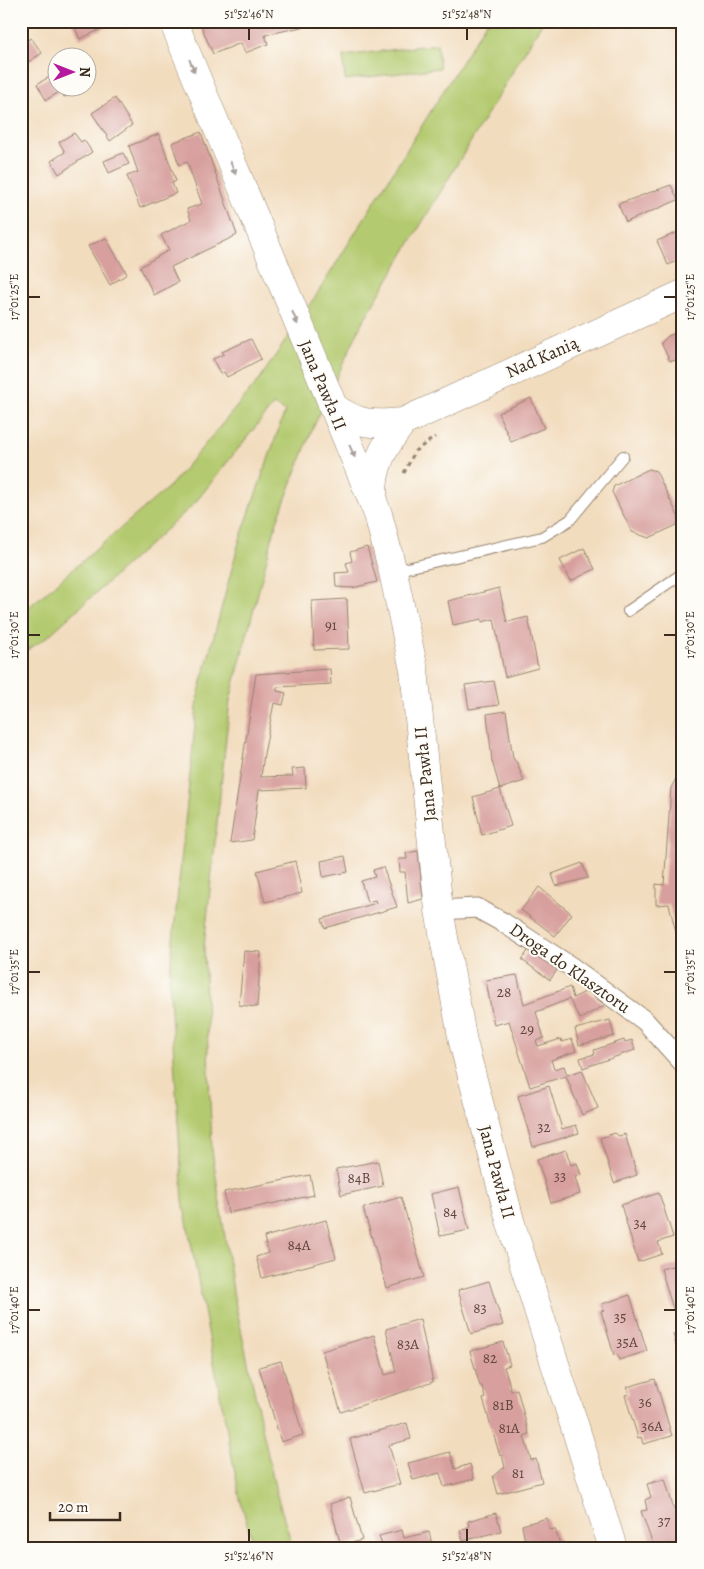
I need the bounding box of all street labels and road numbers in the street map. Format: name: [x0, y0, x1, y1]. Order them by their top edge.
street label: Nad Kanią: [502, 330, 583, 384]
street label: Jana Pawła II: [293, 336, 353, 434]
street label: Jana Pawła II: [408, 725, 442, 823]
street label: Droga do Klasztoru: [505, 917, 635, 1019]
street label: Jana Pawła II: [473, 1123, 521, 1221]

